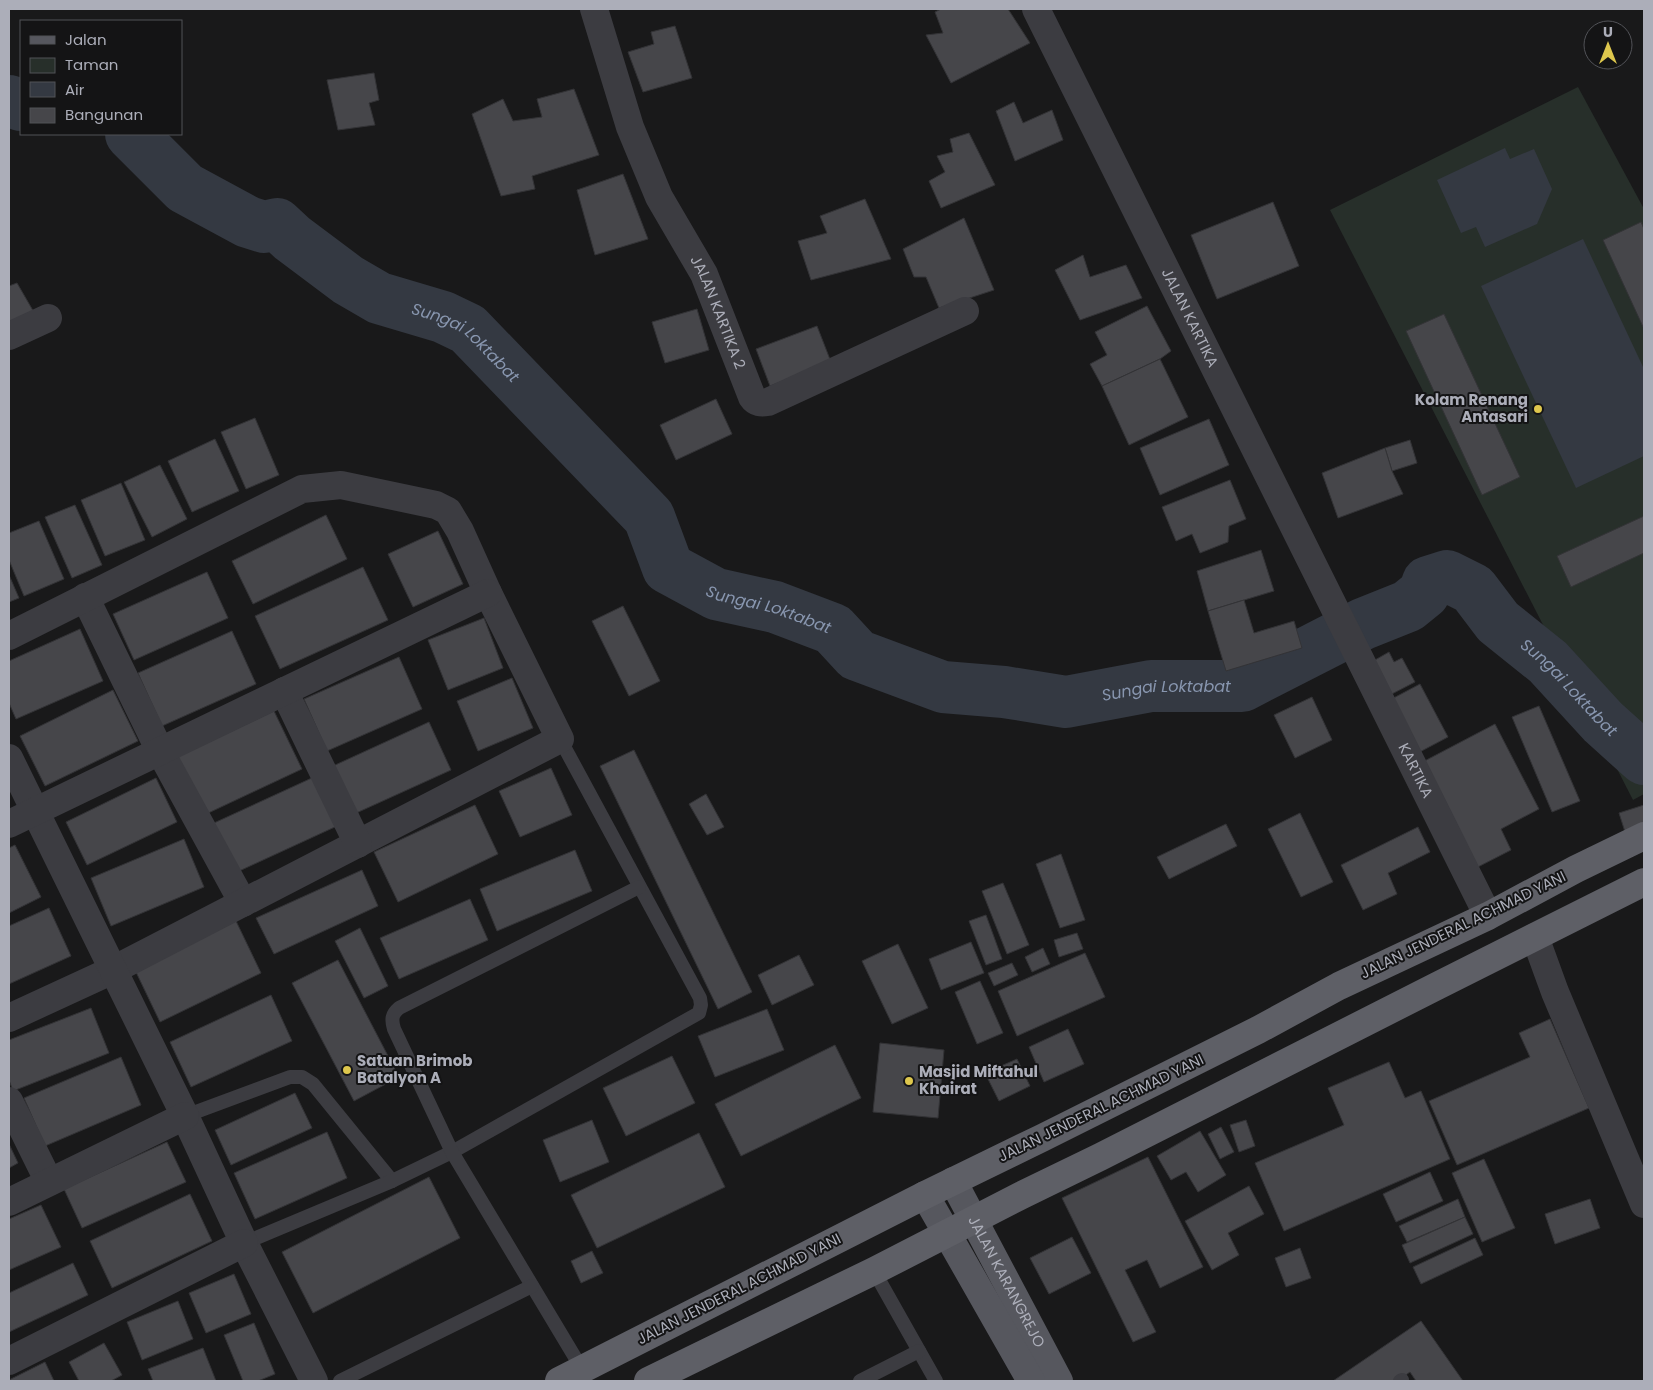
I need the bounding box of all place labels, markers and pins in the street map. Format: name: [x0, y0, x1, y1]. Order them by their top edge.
place label: Kolam Renang Antasari: [1415, 389, 1528, 427]
marker: Kolam Renang Antasari: [1532, 403, 1544, 415]
place label: Satuan Brimob Batalyon A: [357, 1050, 472, 1088]
place label: Masjid Miftahul Khairat: [919, 1061, 1038, 1099]
marker: Satuan Brimob Batalyon A: [341, 1064, 353, 1076]
marker: Masjid Miftahul Khairat: [903, 1075, 915, 1087]

